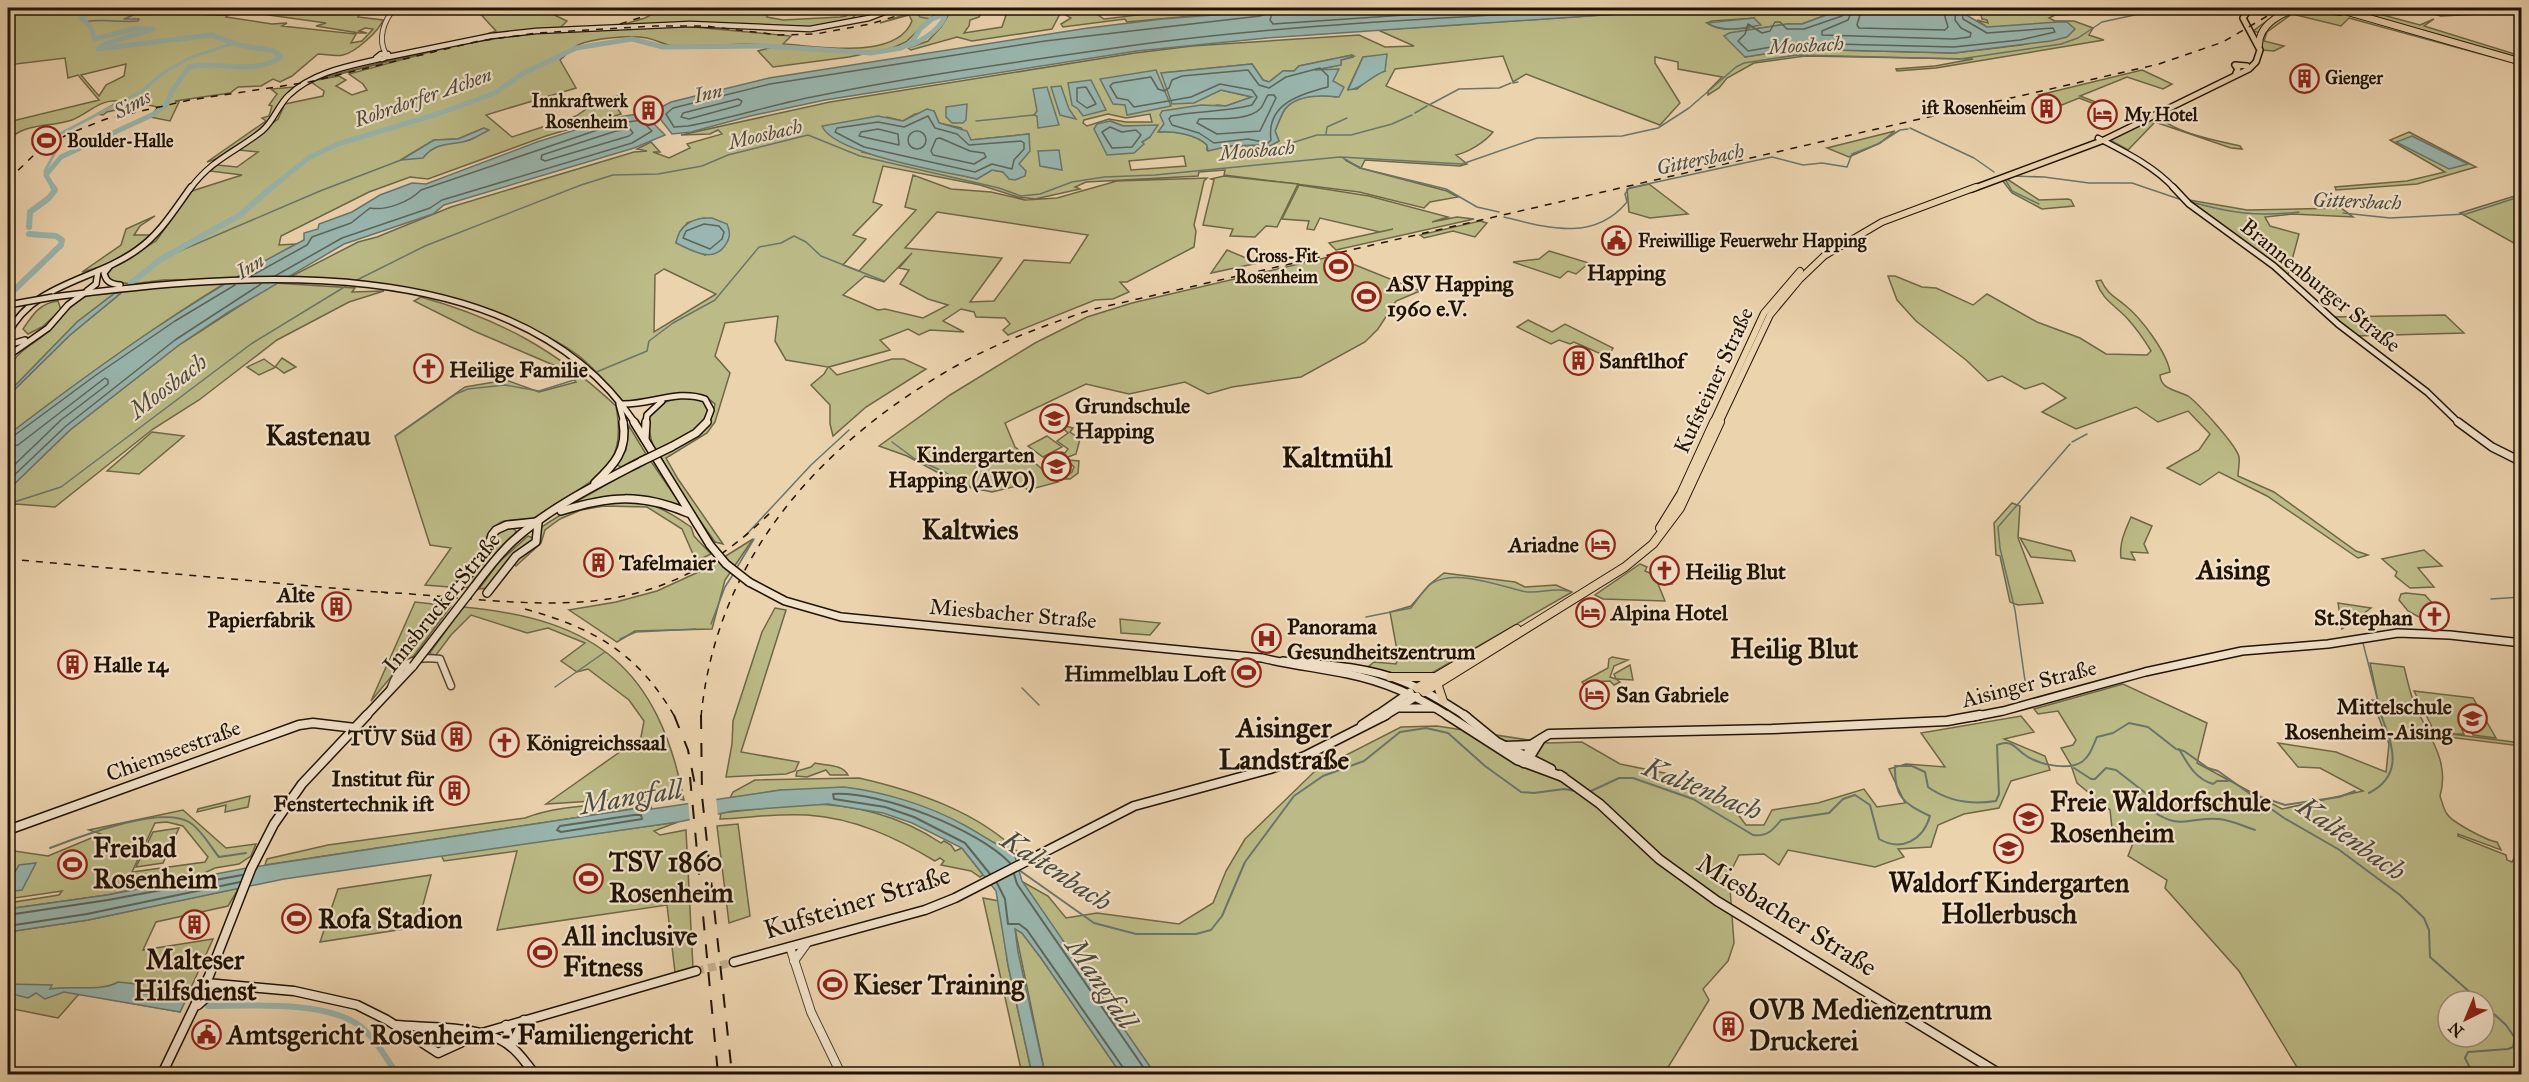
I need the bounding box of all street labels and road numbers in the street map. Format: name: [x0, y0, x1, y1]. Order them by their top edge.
street label: Brannenburger Straße: [2235, 212, 2406, 358]
street label: Kufsteiner Straße: [1668, 303, 1759, 458]
street label: Innsbrucker Straße: [377, 527, 506, 678]
street label: Miesbacher Straße: [928, 593, 1098, 634]
street label: Aisinger Straße: [1958, 654, 2099, 713]
street label: Chiemseestraße: [102, 714, 244, 787]
street label: Miesbacher Straße: [1691, 846, 1883, 983]
street label: Kufsteiner Straße: [759, 857, 954, 946]

